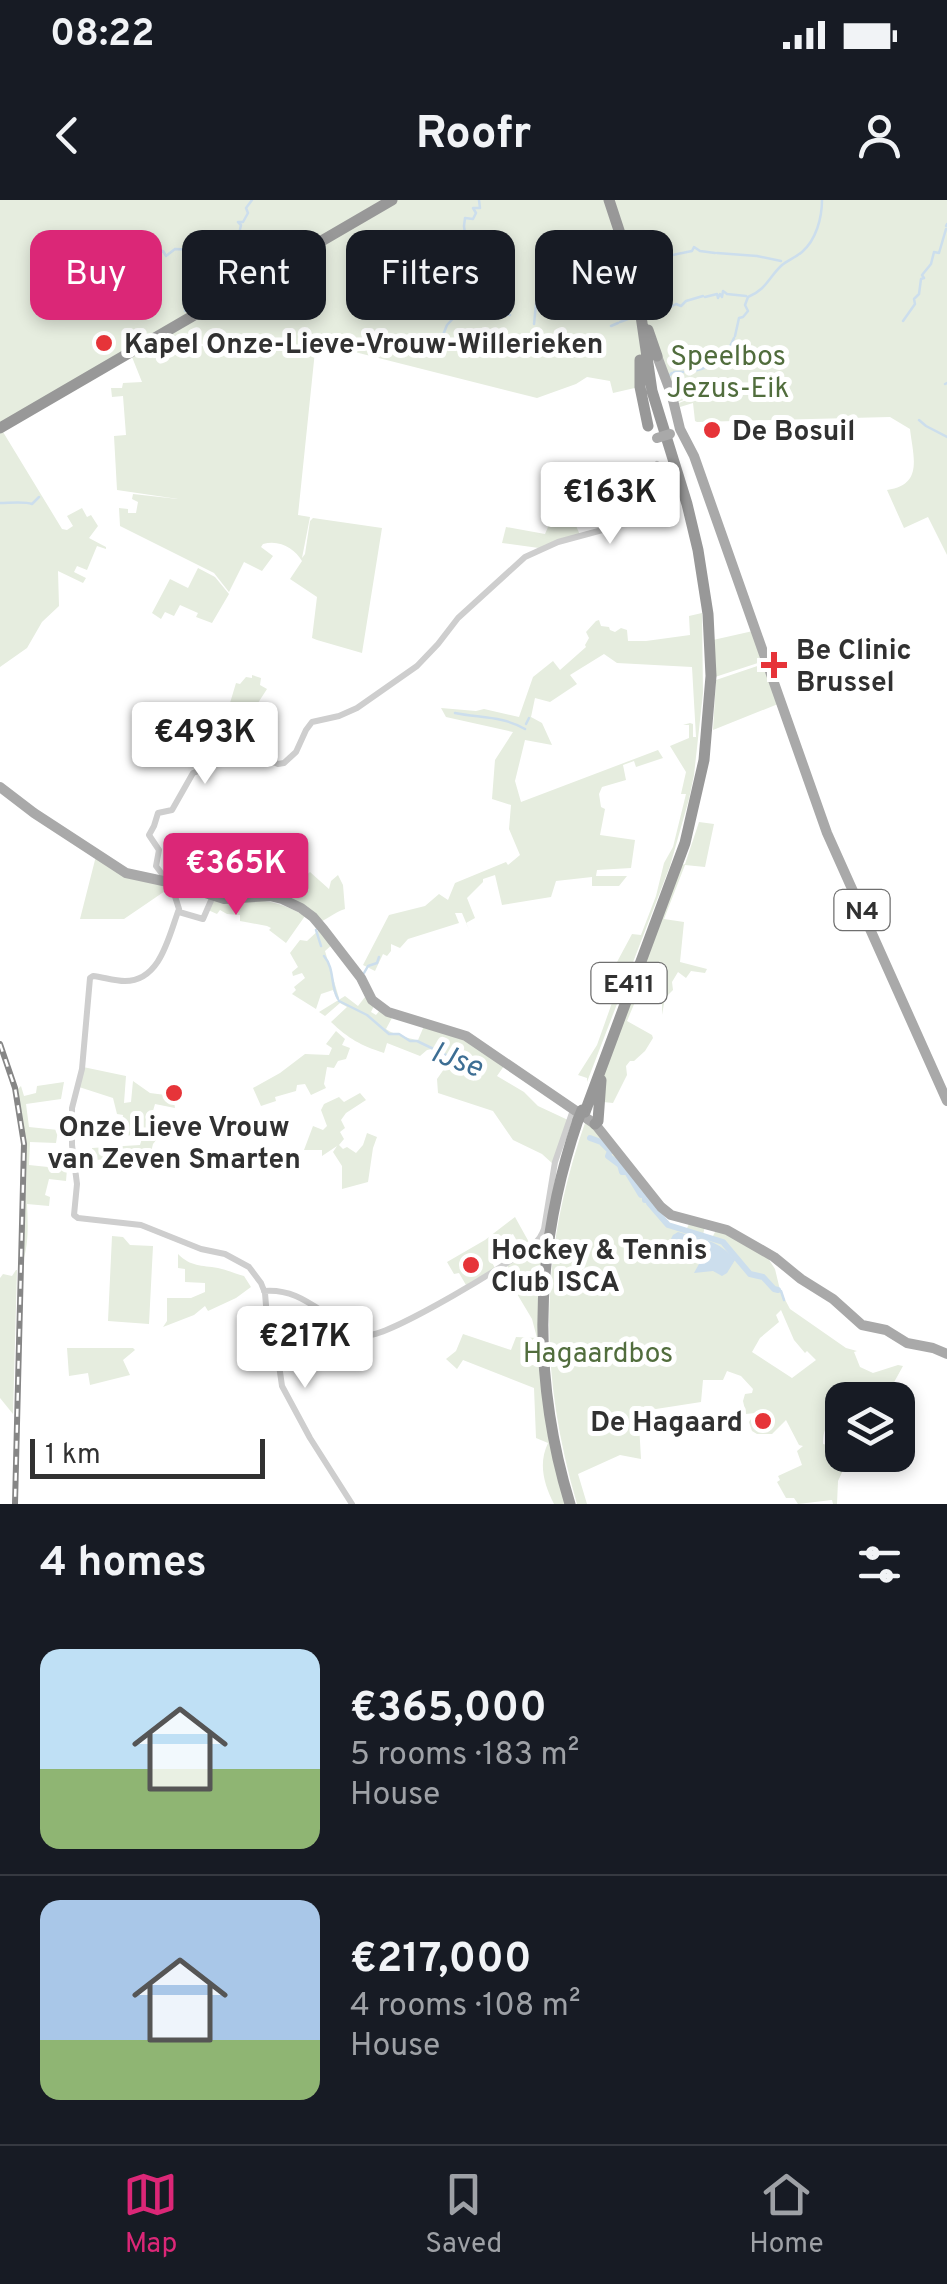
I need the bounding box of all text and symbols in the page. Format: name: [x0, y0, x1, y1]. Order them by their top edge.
text: 08:22: [50, 11, 155, 60]
text: Roofr: [416, 107, 531, 164]
icon: back: [40, 108, 95, 163]
icon: person: [852, 108, 907, 163]
chip: Buy: [30, 230, 162, 320]
chip: Rent: [182, 230, 326, 320]
chip: Filters: [346, 230, 515, 320]
chip: New: [535, 230, 673, 320]
place label: Kapel Onze-Lieve-Vrouw-Willerieken: [124, 328, 603, 364]
marker: Kapel Onze-Lieve-Vrouw-Willerieken: [93, 332, 115, 354]
park label: Speelbos Jezus-Eik: [667, 340, 789, 408]
place label: De Bosuil: [732, 415, 855, 451]
marker: De Bosuil: [701, 419, 723, 441]
pin: €163K: [540, 462, 680, 547]
text: €163K: [563, 474, 657, 514]
place label: Be Clinic Brussel: [796, 634, 912, 702]
marker: Be Clinic Brussel: [761, 652, 787, 678]
pin: €493K: [135, 702, 275, 787]
text: €493K: [154, 714, 256, 754]
pin: €365K: [166, 833, 306, 918]
text: €365K: [185, 845, 287, 885]
road number: N4: [834, 890, 890, 930]
road number: E411: [592, 963, 666, 1003]
water label: IJse: [425, 1035, 487, 1088]
marker: Onze Lieve Vrouw van Zeven Smarten: [163, 1082, 185, 1104]
place label: Onze Lieve Vrouw van Zeven Smarten: [47, 1111, 301, 1179]
place label: Hockey & Tennis Club ISCA: [491, 1234, 707, 1302]
marker: Hockey & Tennis Club ISCA: [460, 1254, 482, 1276]
pin: €217K: [235, 1306, 375, 1391]
text: €217K: [259, 1318, 351, 1358]
park label: Hagaardbos: [523, 1337, 673, 1373]
map controls: [825, 1382, 915, 1472]
button: layers: [825, 1382, 915, 1472]
place label: De Hagaard: [590, 1406, 743, 1442]
marker: De Hagaard: [752, 1410, 774, 1432]
scale bar: [30, 1434, 265, 1478]
text: 1 km: [45, 1438, 101, 1474]
icon: filters: [852, 1537, 907, 1592]
text: 4 homes: [40, 1538, 207, 1591]
text: €365,000: [350, 1683, 547, 1736]
icon: home: [120, 1689, 240, 1809]
text: 5 rooms · 183 m²: [350, 1736, 579, 1776]
text: House: [350, 1776, 440, 1816]
text: €217,000: [350, 1934, 532, 1987]
icon: home: [120, 1940, 240, 2060]
text: 4 rooms · 108 m²: [350, 1987, 581, 2027]
text: House: [350, 2027, 440, 2067]
tab: Map: [123, 2167, 178, 2263]
tab: Saved: [425, 2167, 502, 2263]
tab: Home: [749, 2167, 824, 2263]

